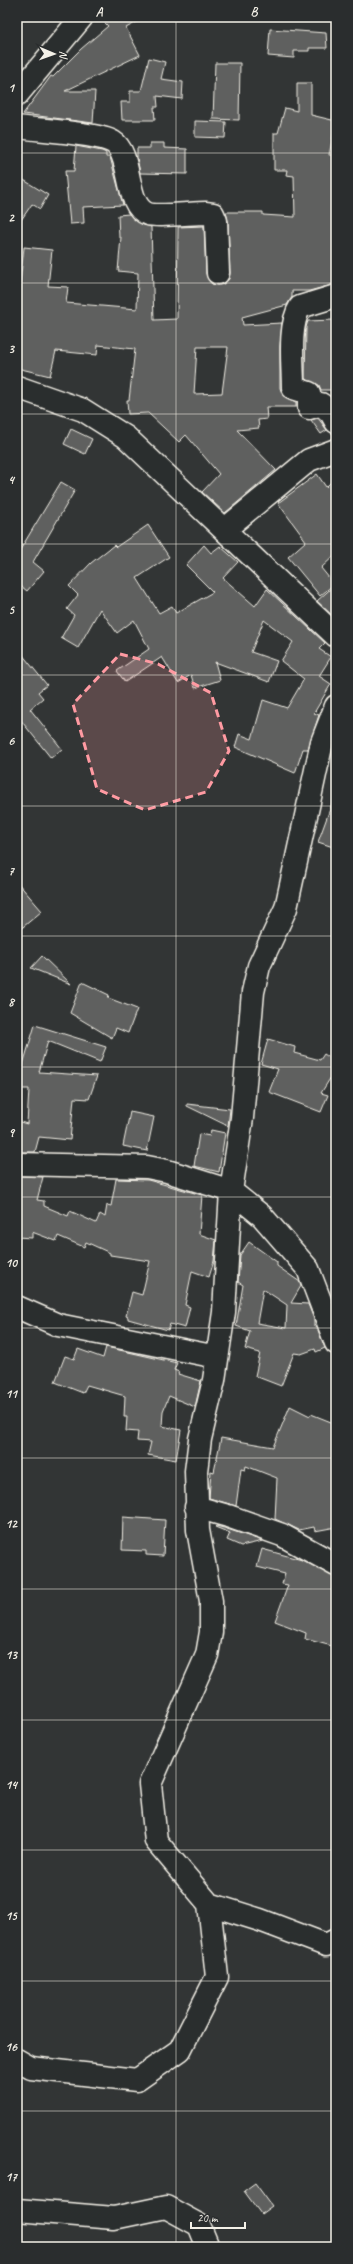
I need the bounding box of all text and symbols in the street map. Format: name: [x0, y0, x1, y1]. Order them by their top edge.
text: A: [96, 4, 104, 20]
text: B: [251, 4, 259, 20]
north arrow: [34, 34, 74, 74]
text: N: [57, 51, 71, 60]
text: 1: [8, 80, 16, 96]
text: 2: [8, 210, 15, 226]
text: 3: [8, 341, 15, 357]
text: 4: [8, 472, 16, 488]
text: 5: [8, 602, 15, 618]
text: 6: [8, 733, 15, 749]
text: 7: [8, 863, 15, 879]
text: 8: [8, 994, 16, 1010]
text: 9: [8, 1125, 15, 1141]
text: 10: [5, 1255, 18, 1271]
text: 11: [5, 1386, 19, 1402]
text: 12: [5, 1516, 18, 1532]
text: 13: [5, 1647, 18, 1663]
text: 14: [5, 1777, 19, 1793]
text: 15: [5, 1908, 18, 1924]
text: 16: [5, 2039, 18, 2055]
text: 17: [5, 2169, 18, 2185]
scale bar: [191, 2204, 245, 2230]
text: 20 m: [197, 2210, 219, 2226]

